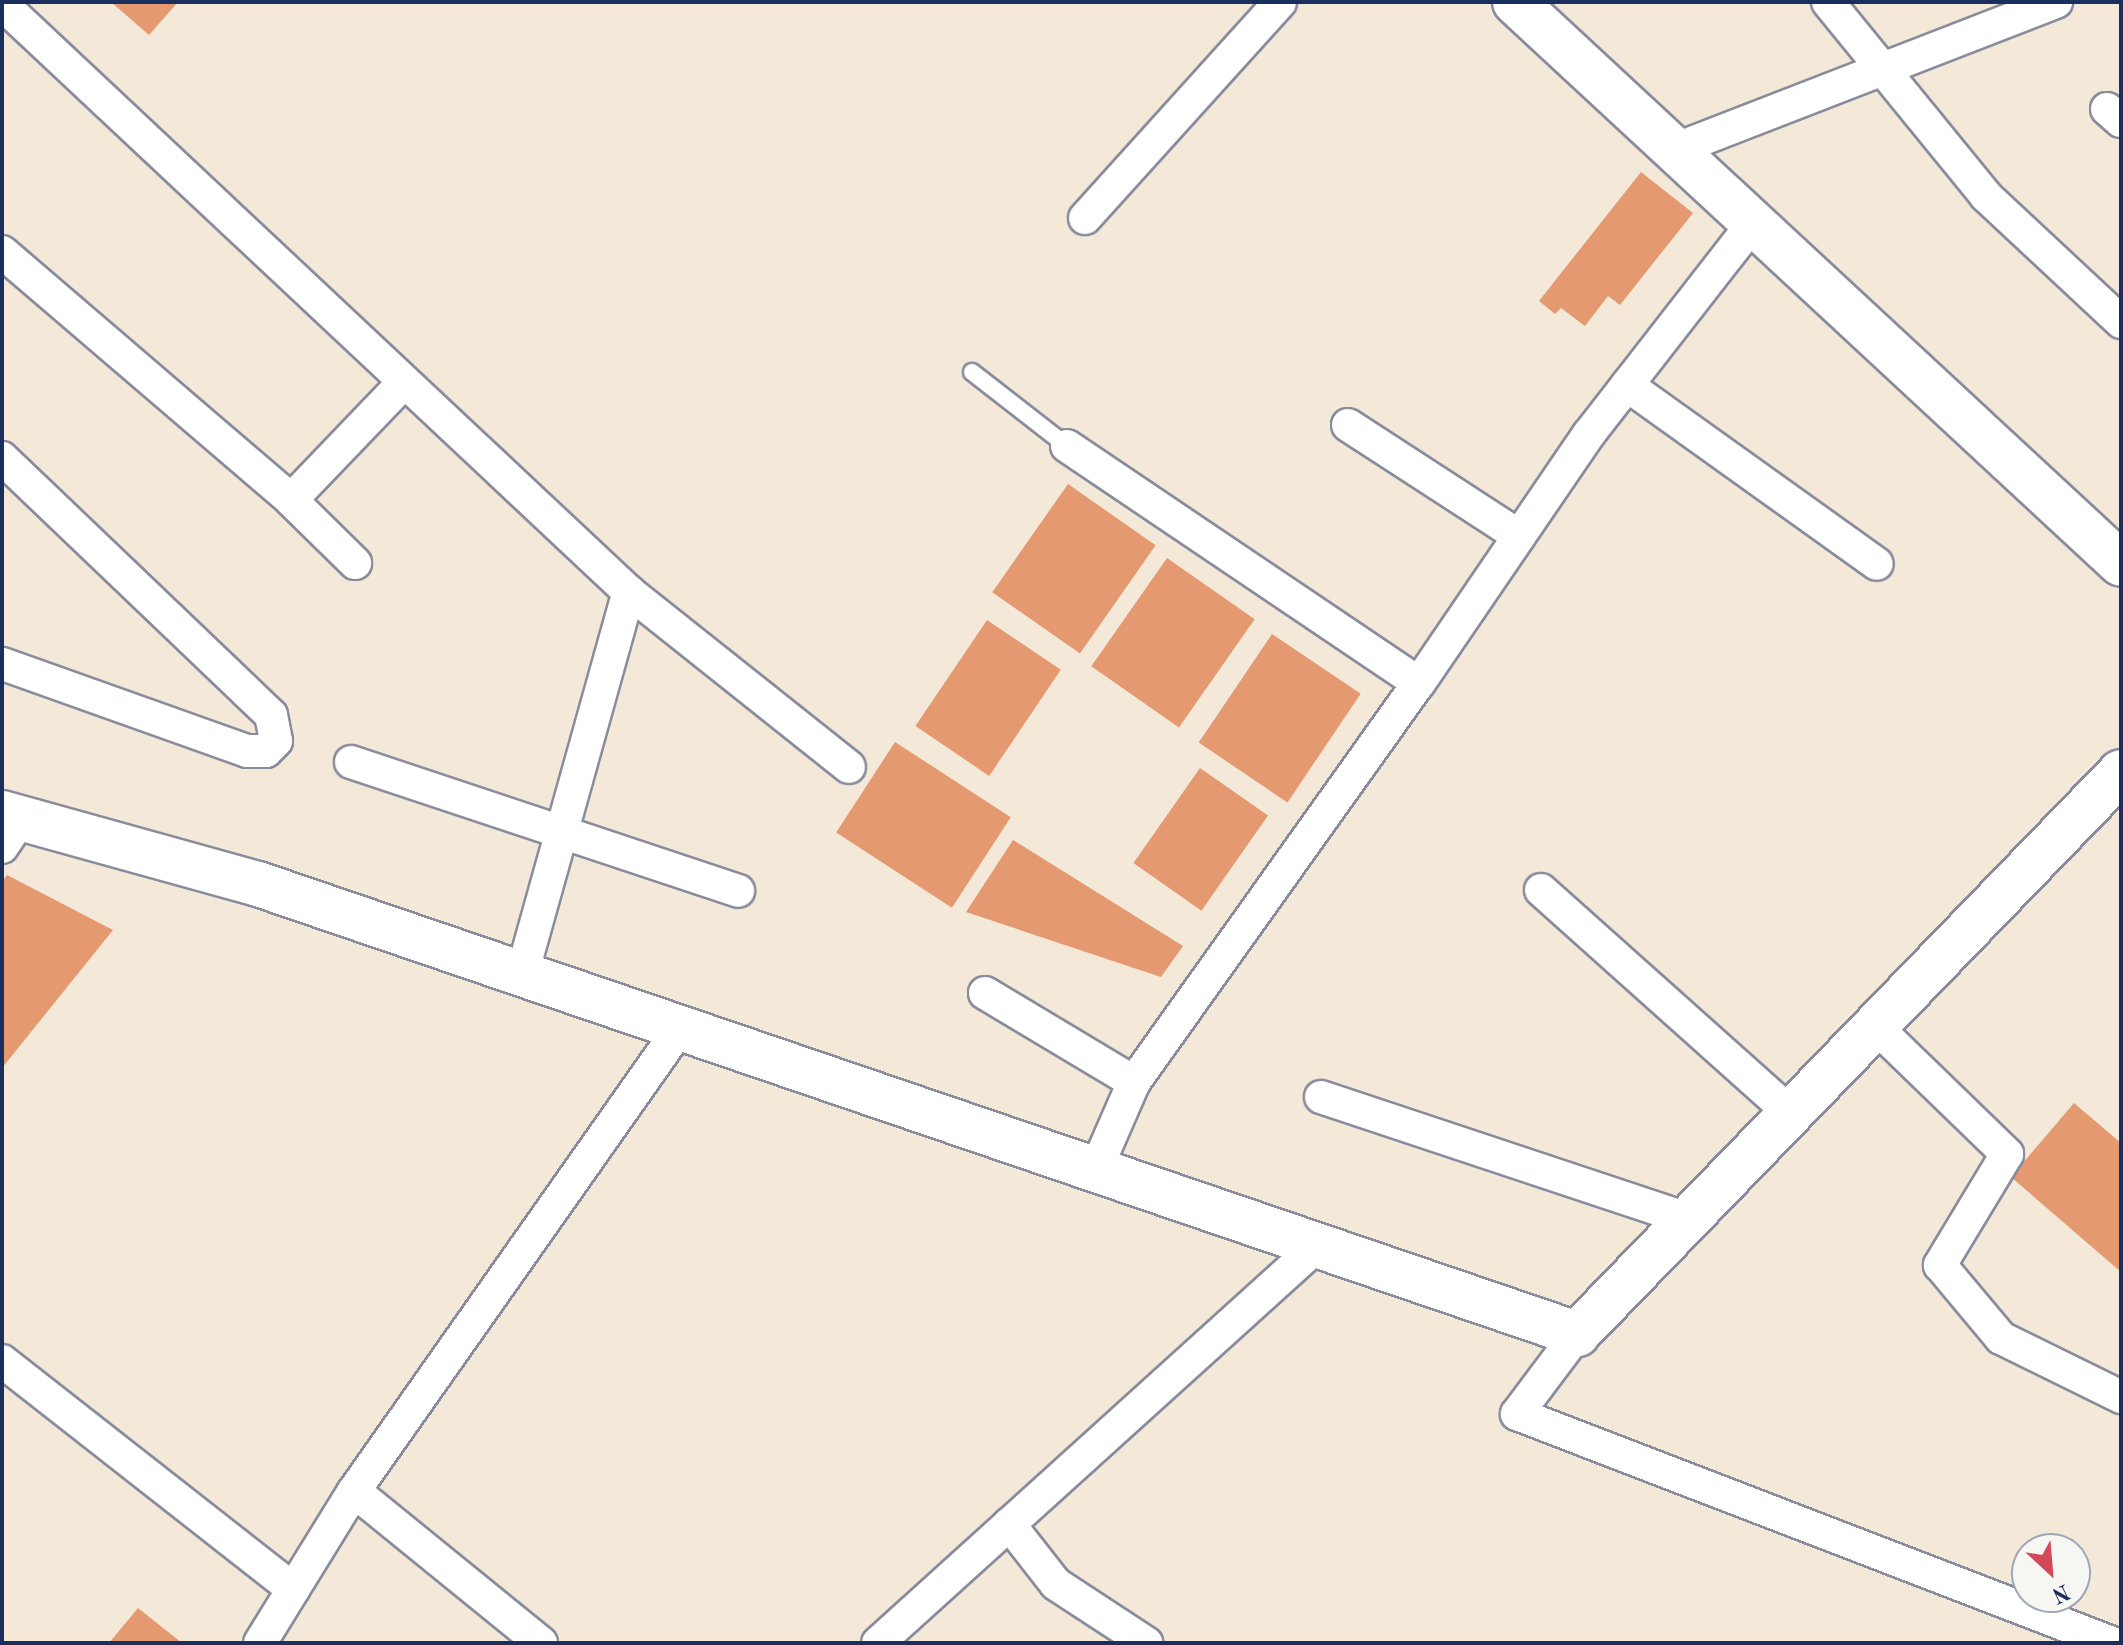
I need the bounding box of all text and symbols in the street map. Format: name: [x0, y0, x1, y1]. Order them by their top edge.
north arrow: [2011, 1533, 2091, 1613]
text: N: [2048, 1579, 2073, 1606]

